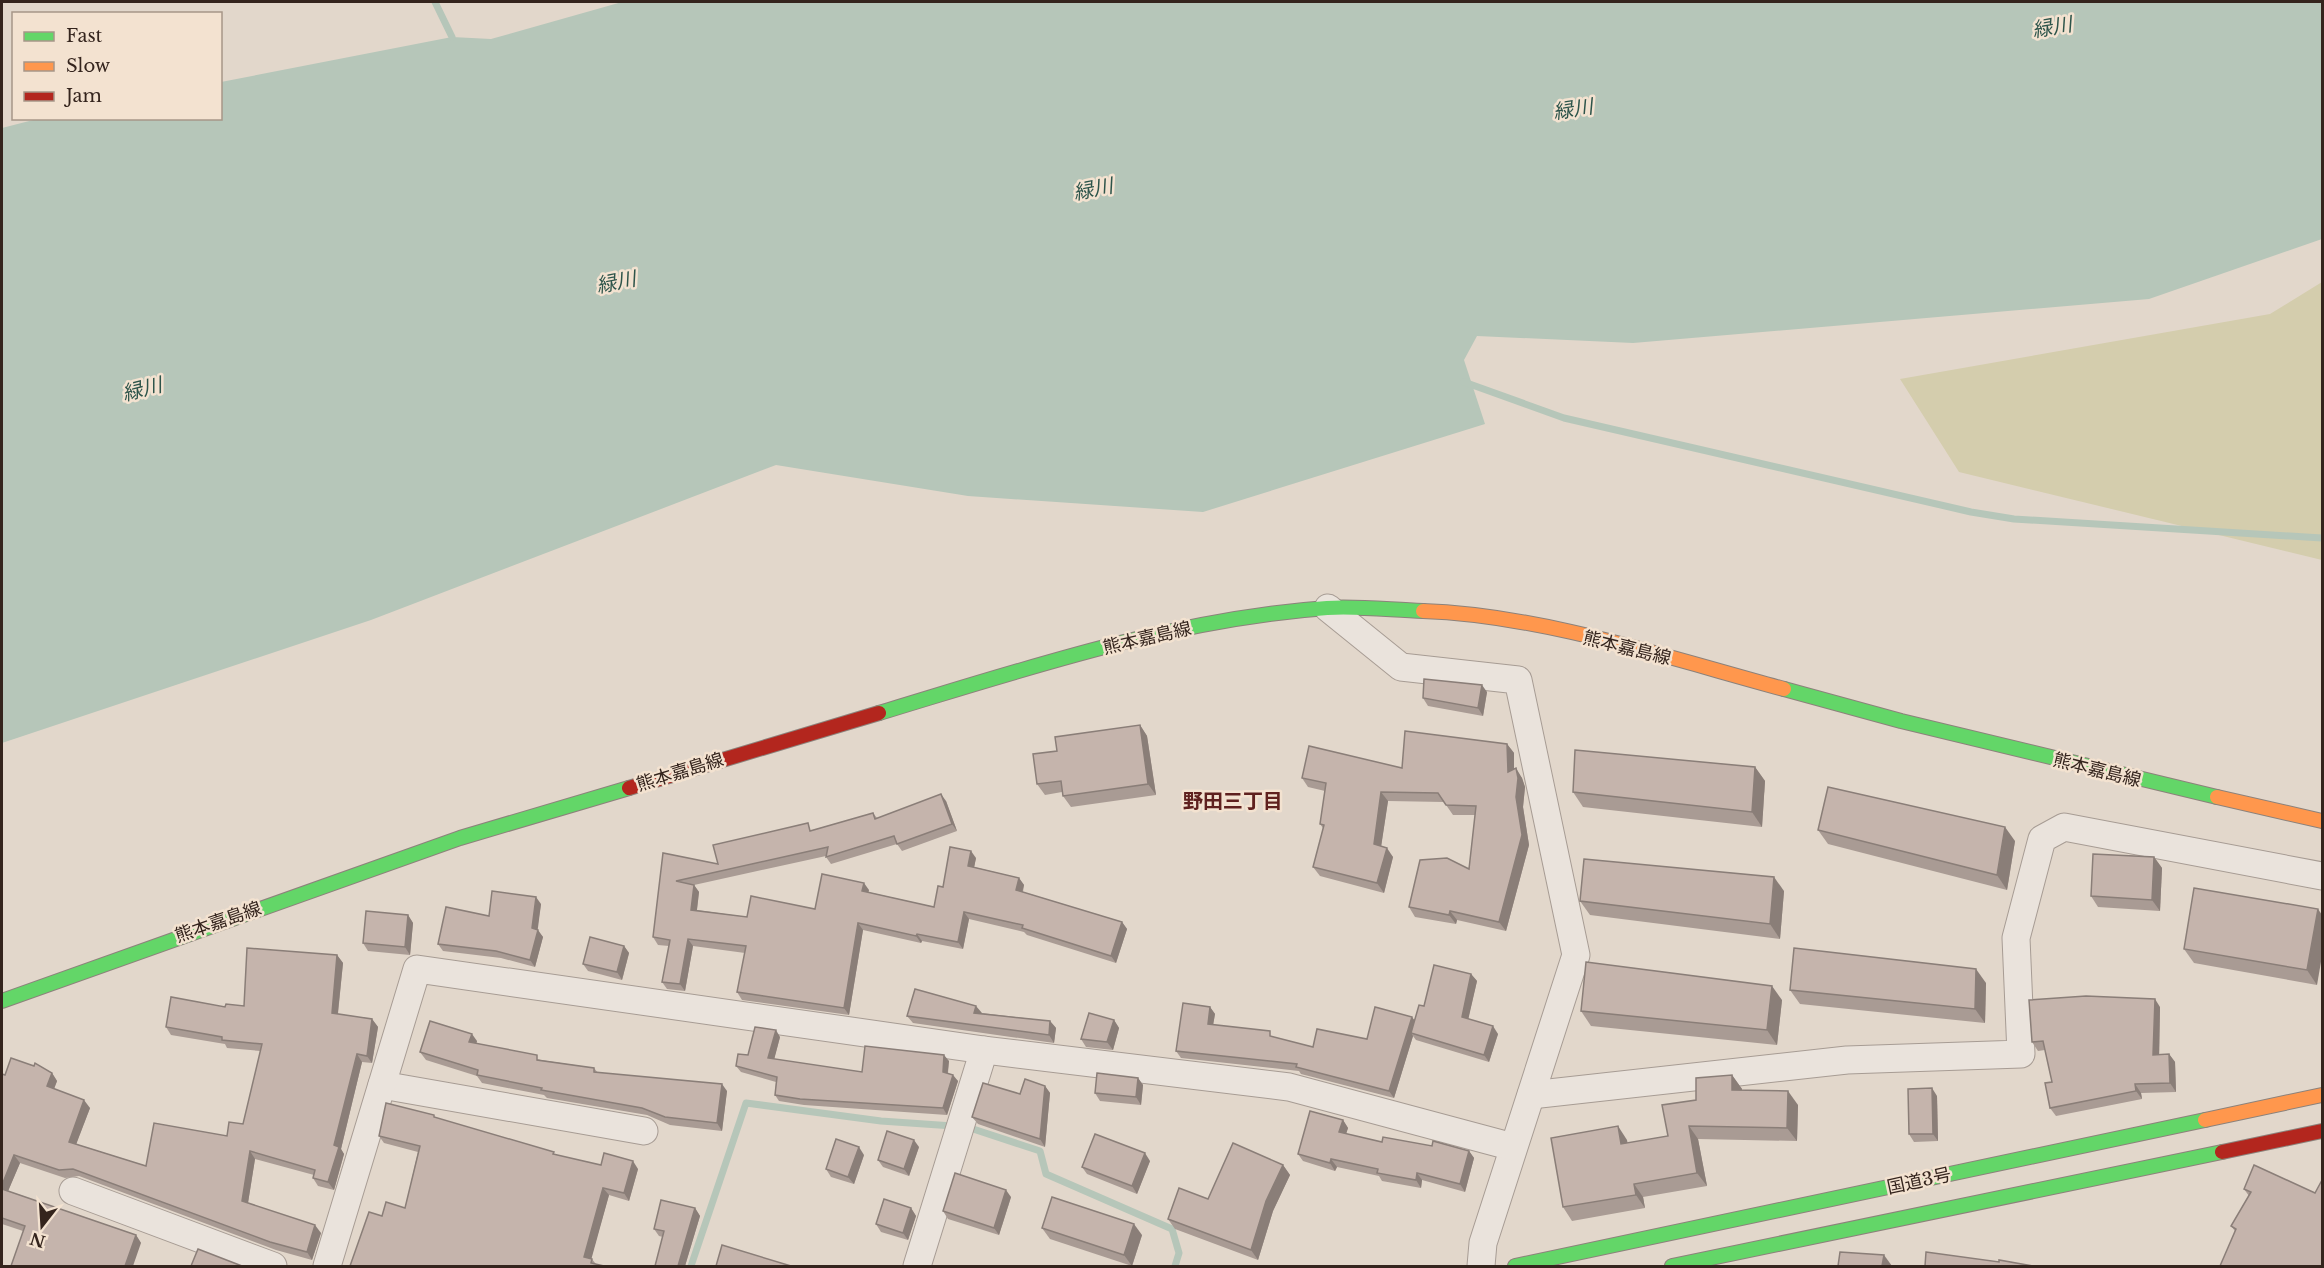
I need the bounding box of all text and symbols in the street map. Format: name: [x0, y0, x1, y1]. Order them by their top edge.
water label: 緑川: [2030, 11, 2076, 42]
legend: [12, 12, 222, 120]
text: Fast: [66, 25, 103, 47]
text: Slow: [66, 55, 111, 77]
text: Jam: [64, 85, 102, 107]
water label: 緑川: [1551, 94, 1597, 124]
water label: 緑川: [1071, 173, 1117, 205]
water label: 緑川: [594, 266, 640, 298]
water label: 緑川: [120, 372, 166, 405]
street label: 熊本嘉島線: [1101, 617, 1193, 659]
street label: 熊本嘉島線: [1581, 626, 1673, 670]
street label: 熊本嘉島線: [634, 748, 726, 796]
street label: 熊本嘉島線: [2051, 748, 2143, 792]
district label: 野田三丁目: [1183, 789, 1283, 813]
street label: 熊本嘉島線: [172, 897, 264, 947]
street label: 国道3号: [1885, 1163, 1953, 1199]
north arrow: [12, 1196, 72, 1256]
text: N: [27, 1229, 48, 1252]

